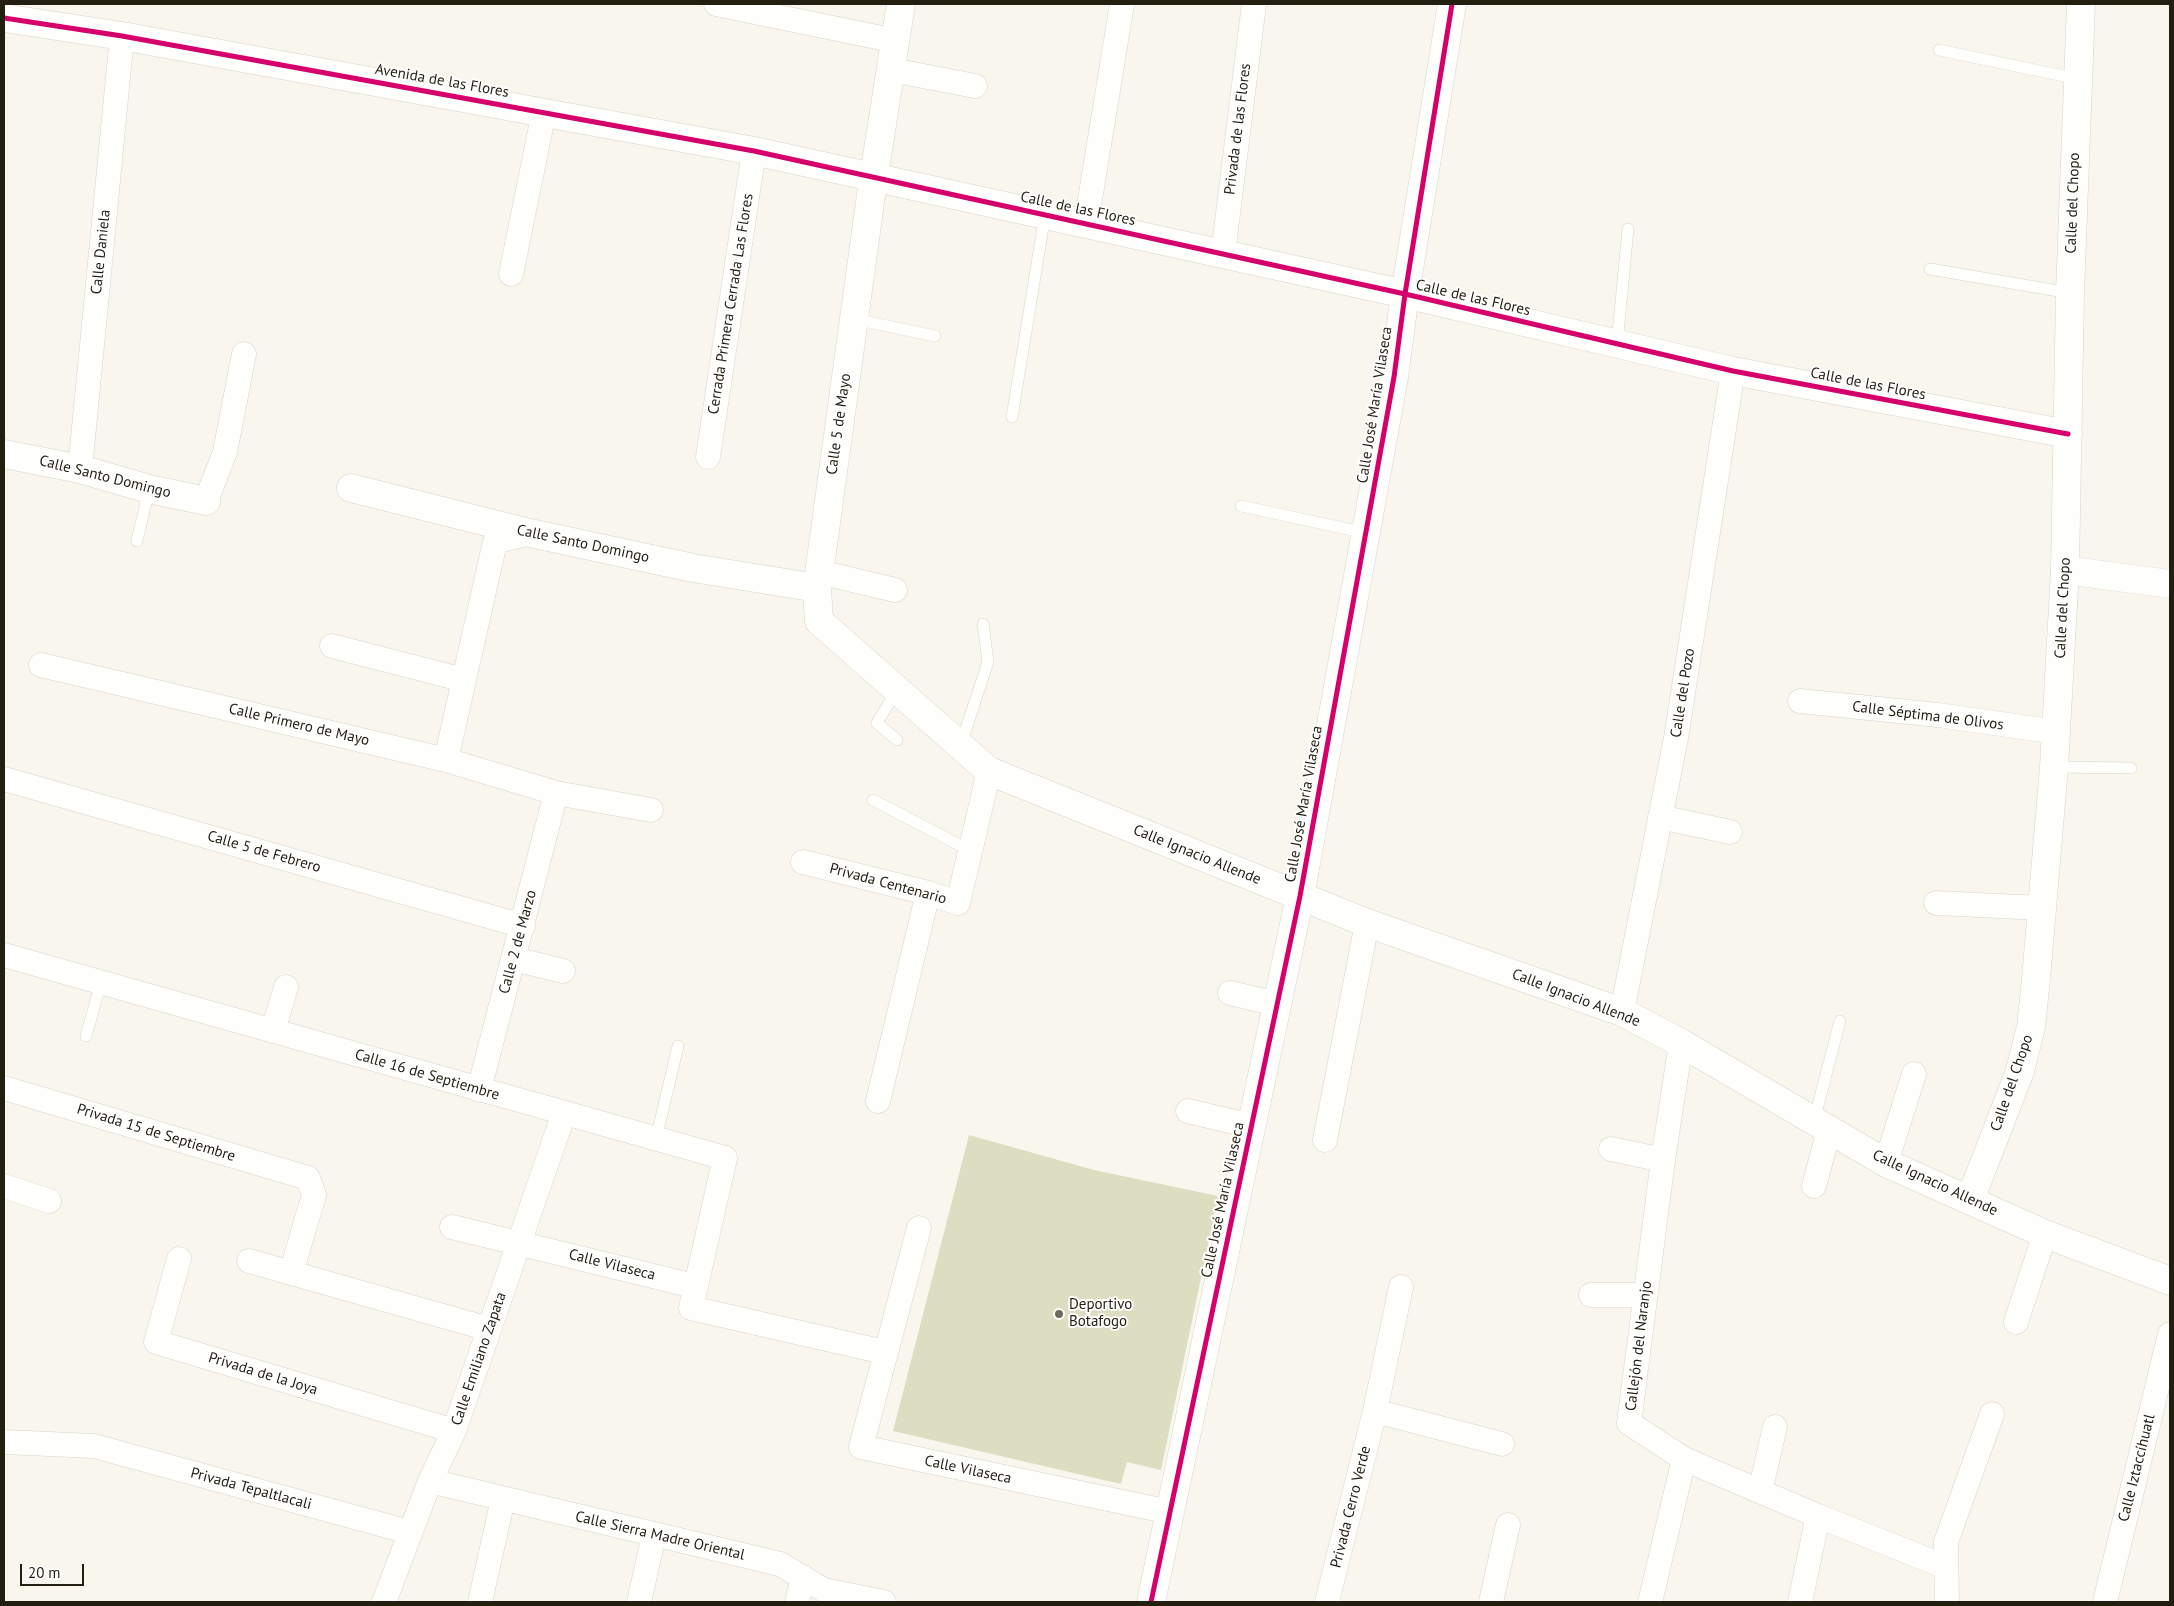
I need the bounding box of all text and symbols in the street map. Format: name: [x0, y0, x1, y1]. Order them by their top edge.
street label: Avenida de las Flores: [374, 60, 510, 102]
street label: Privada de las Flores: [1221, 62, 1255, 196]
street label: Calle del Chopo: [2062, 152, 2084, 254]
street label: Calle de las Flores: [1019, 188, 1137, 230]
street label: Cerrada Primera Cerrada Las Flores: [705, 192, 757, 416]
street label: Calle Daniela: [88, 209, 114, 295]
street label: Calle de las Flores: [1414, 276, 1532, 320]
street label: Calle José María Vilaseca: [1354, 325, 1396, 485]
street label: Calle de las Flores: [1809, 364, 1927, 404]
street label: Calle 5 de Mayo: [823, 372, 855, 476]
street label: Calle Santo Domingo: [37, 452, 173, 502]
street label: Calle Santo Domingo: [515, 521, 651, 567]
street label: Calle del Chopo: [2051, 557, 2075, 659]
street label: Calle del Pozo: [1667, 647, 1699, 739]
street label: Calle Séptima de Olivos: [1851, 698, 2005, 734]
street label: Calle Primero de Mayo: [227, 700, 371, 750]
street label: Calle José María Vilaseca: [1281, 724, 1327, 884]
street label: Calle Ignacio Allende: [1131, 821, 1263, 889]
street label: Calle 5 de Febrero: [205, 827, 323, 877]
street label: Privada Centenario: [828, 860, 948, 908]
street label: Calle 2 de Marzo: [495, 888, 541, 996]
street label: Calle Ignacio Allende: [1509, 965, 1643, 1031]
street label: Calle del Chopo: [1987, 1032, 2037, 1134]
street label: Calle 16 de Septiembre: [353, 1046, 501, 1104]
street label: Privada 15 de Septiembre: [75, 1100, 237, 1166]
street label: Calle José María Vilaseca: [1198, 1121, 1248, 1279]
street label: Calle Ignacio Allende: [1870, 1146, 2000, 1220]
street label: Calle Vilaseca: [567, 1246, 657, 1284]
street label: Callejón del Naranjo: [1622, 1280, 1656, 1412]
street label: Calle Emiliano Zapata: [448, 1290, 510, 1428]
place label: Deportivo Botafogo: [1069, 1296, 1132, 1331]
marker: Deportivo Botafogo: [1053, 1308, 1065, 1320]
street label: Privada de la Joya: [206, 1349, 320, 1399]
street label: Calle Iztaccíhuatl: [2115, 1412, 2159, 1524]
street label: Privada Cerro Verde: [1327, 1444, 1375, 1570]
street label: Calle Vilaseca: [923, 1452, 1013, 1488]
street label: Privada Tepaltlacali: [188, 1464, 314, 1514]
street label: Calle Sierra Madre Oriental: [573, 1508, 747, 1564]
scale bar: [22, 1554, 86, 1586]
text: 20 m: [28, 1563, 61, 1582]

